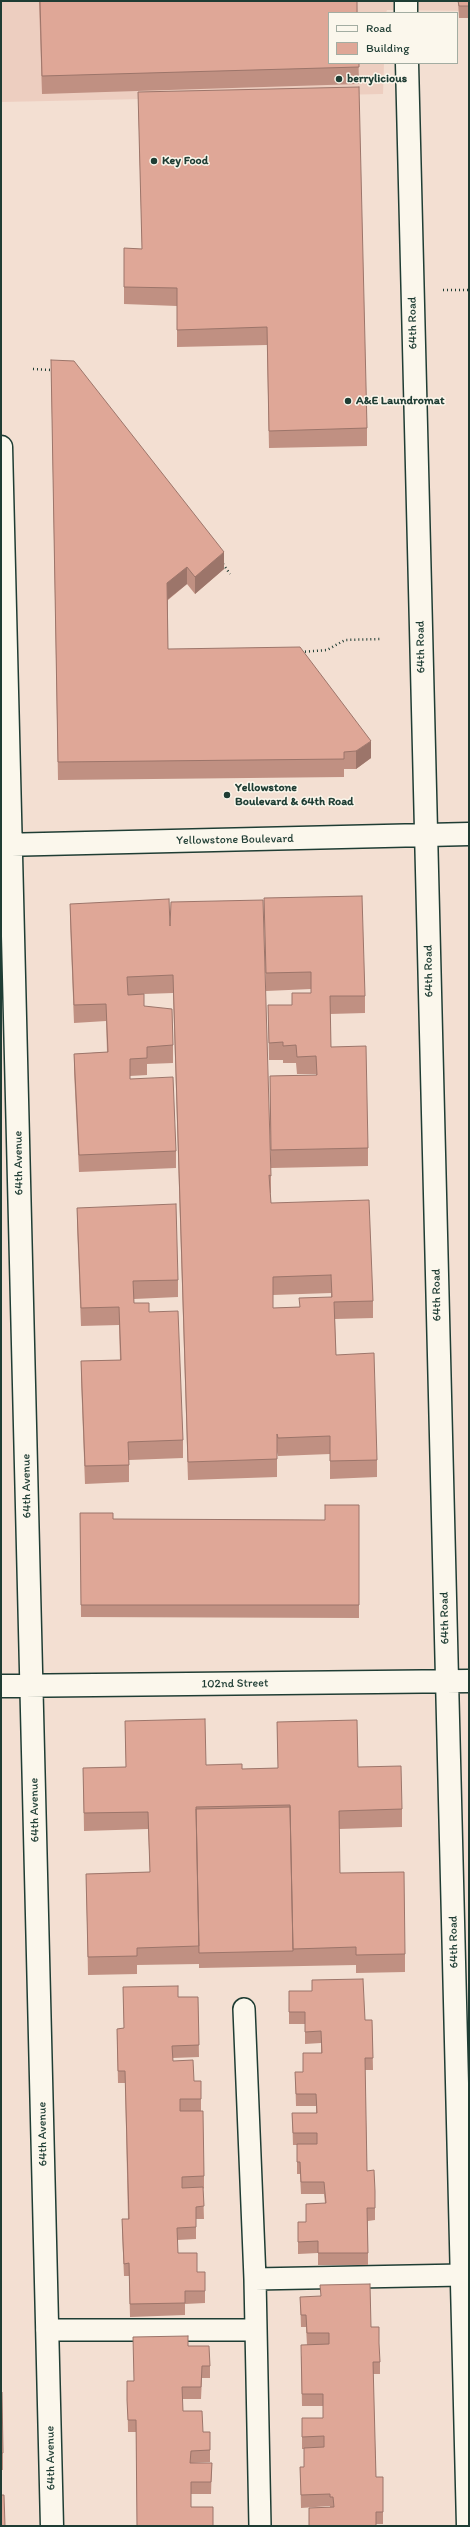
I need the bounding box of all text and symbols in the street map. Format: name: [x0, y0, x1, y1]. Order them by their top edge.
legend: [328, 12, 458, 64]
text: Road: [366, 21, 392, 35]
text: Building: [366, 41, 409, 55]
place label: berrylicious: [347, 72, 407, 86]
marker: berrylicious: [334, 74, 344, 84]
place label: Key Food: [162, 154, 208, 168]
marker: Key Food: [149, 156, 159, 166]
street label: 64th Road: [405, 297, 421, 349]
place label: A&E Laundromat: [356, 394, 445, 408]
marker: A&E Laundromat: [343, 396, 353, 406]
street label: 64th Road: [413, 621, 429, 673]
place label: Yellowstone Boulevard & 64th Road: [235, 781, 354, 809]
marker: Yellowstone Boulevard & 64th Road: [222, 790, 232, 800]
street label: Yellowstone Boulevard: [176, 832, 294, 848]
street label: 64th Road: [421, 945, 437, 997]
street label: 64th Avenue: [11, 1131, 27, 1195]
street label: 64th Road: [429, 1269, 445, 1321]
street label: 64th Avenue: [19, 1454, 35, 1518]
street label: 64th Road: [437, 1592, 453, 1644]
street label: 102nd Street: [201, 1676, 269, 1692]
street label: 64th Avenue: [27, 1778, 43, 1842]
street label: 64th Road: [446, 1916, 462, 1968]
street label: 64th Avenue: [35, 2102, 51, 2166]
street label: 64th Avenue: [43, 2426, 59, 2490]

